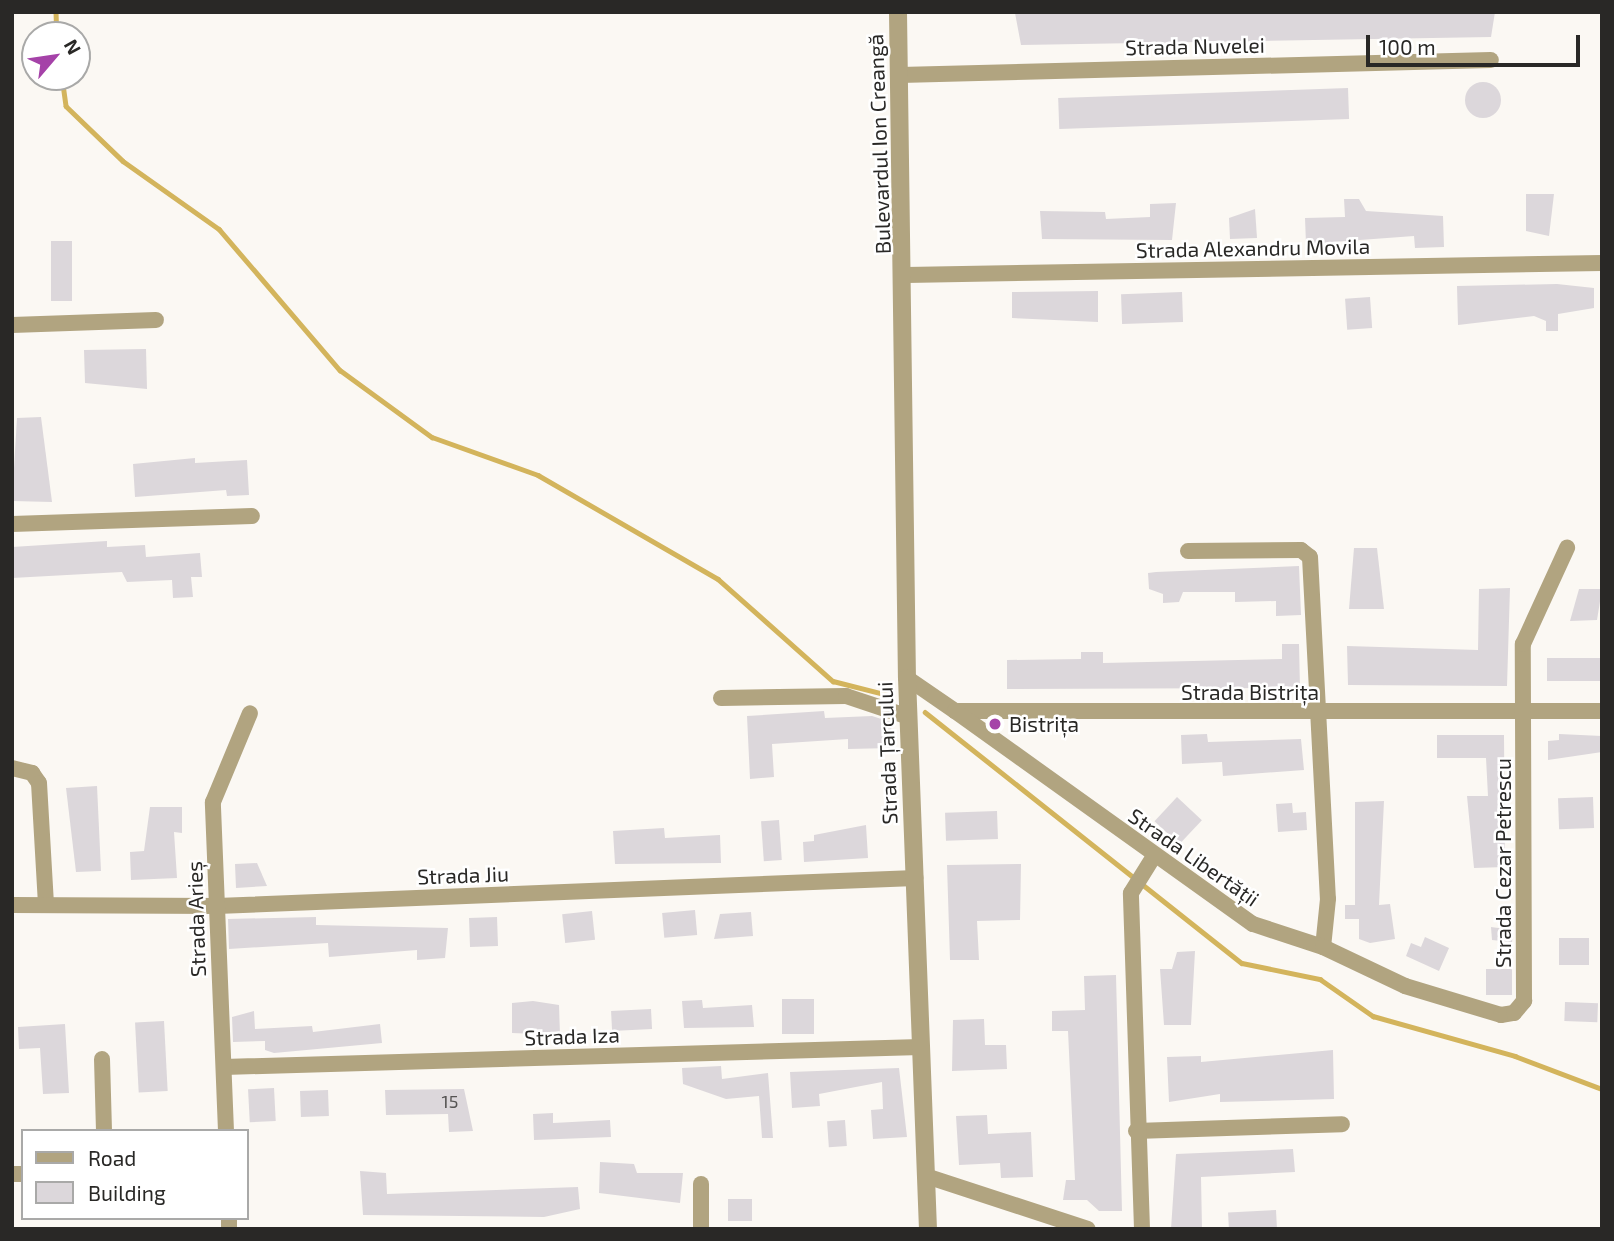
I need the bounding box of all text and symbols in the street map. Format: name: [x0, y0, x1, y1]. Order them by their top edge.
north arrow: [21, 21, 91, 91]
scale bar: [1369, 21, 1582, 65]
street label: Strada Nuvelei: [1125, 32, 1265, 60]
street label: Bulevardul Ion Creangă: [863, 33, 895, 255]
text: 100 m: [1379, 34, 1436, 59]
text: N: [60, 35, 86, 58]
street label: Strada Alexandru Movila: [1135, 233, 1371, 263]
street label: Strada Bistrița: [1181, 679, 1319, 705]
street label: Strada Țarcului: [872, 681, 902, 825]
place label: Bistrița: [1009, 711, 1079, 737]
marker: Bistrița: [987, 716, 1003, 732]
street label: Strada Cezar Petrescu: [1490, 758, 1516, 968]
street label: Strada Libertății: [1124, 803, 1264, 911]
street label: Strada Arieș: [181, 860, 211, 978]
street label: Strada Jiu: [417, 861, 509, 889]
street label: Strada Iza: [524, 1022, 620, 1050]
house number: 15: [442, 1090, 458, 1112]
legend: [21, 1129, 248, 1220]
text: Road: [88, 1145, 136, 1170]
text: Building: [88, 1180, 166, 1205]

